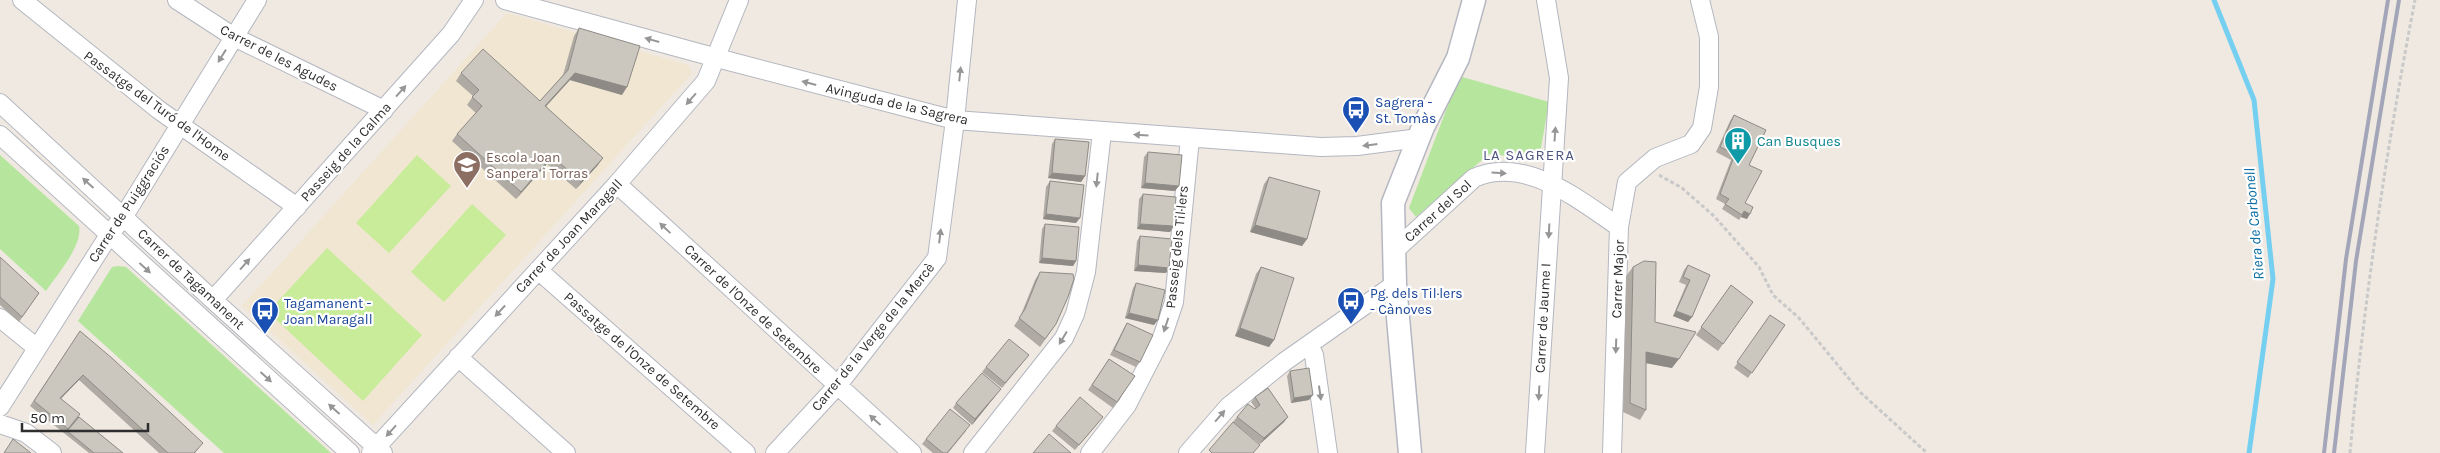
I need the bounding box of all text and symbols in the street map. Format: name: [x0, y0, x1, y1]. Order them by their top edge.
street label: Carrer de les Agudes: [217, 21, 341, 95]
one-way arrow: [645, 36, 660, 44]
street label: Passatge del Turó de l'Home: [81, 47, 233, 165]
one-way arrow: [218, 50, 227, 63]
one-way arrow: [956, 66, 964, 82]
one-way arrow: [801, 78, 816, 86]
street label: Avinguda de la Sagrera: [824, 79, 970, 129]
one-way arrow: [395, 84, 406, 97]
one-way arrow: [685, 93, 696, 106]
place label: Sagrera - St. Tomàs: [1375, 94, 1436, 127]
bus stop icon: Sagrera - St. Tomàs: [1341, 95, 1371, 134]
street label: Passeig de la Calma: [297, 99, 395, 205]
one-way arrow: [1551, 126, 1559, 142]
building icon: Can Busques: [1723, 126, 1753, 165]
one-way arrow: [1133, 130, 1149, 138]
place label: Can Busques: [1757, 133, 1841, 150]
one-way arrow: [1362, 141, 1378, 149]
street label: Carrer de Puiggraciós: [85, 142, 173, 266]
district label: LA SAGRERA: [1483, 146, 1575, 164]
place label: Escola Joan Sanpera i Torras: [486, 149, 588, 182]
school or university icon: Escola Joan Sanpera i Torras: [452, 150, 482, 189]
water label: Riera de Carbonell: [2240, 167, 2268, 281]
one-way arrow: [1492, 169, 1508, 177]
one-way arrow: [1093, 173, 1101, 189]
street label: Carrer de Joan Maragall: [512, 176, 626, 296]
street label: Carrer del Sol: [1401, 176, 1475, 246]
one-way arrow: [82, 177, 94, 189]
street label: Passeig dels Til·lers: [1162, 184, 1192, 310]
one-way arrow: [660, 222, 672, 234]
one-way arrow: [1544, 223, 1552, 239]
street label: Carrer de Tagamanent: [134, 225, 248, 333]
one-way arrow: [936, 227, 944, 243]
street label: Carrer Major: [1608, 238, 1628, 319]
street label: Carrer de l'Onze de Setembre: [681, 241, 825, 377]
one-way arrow: [239, 258, 251, 270]
street label: Carrer de la Verge de la Mercè: [808, 259, 938, 415]
one-way arrow: [139, 262, 151, 274]
street label: Carrer de Jaume I: [1532, 263, 1554, 373]
place label: Pg. dels Til·lers - Cànoves: [1370, 285, 1463, 318]
bus stop icon: Pg. dels Til·lers - Cànoves: [1336, 286, 1366, 325]
street label: Passatge de l'Onze de Setembre: [560, 289, 724, 433]
place label: Tagamanent - Joan Maragall: [284, 295, 373, 328]
bus stop icon: Tagamanent - Joan Maragall: [250, 296, 280, 335]
one-way arrow: [494, 305, 506, 317]
one-way arrow: [1162, 318, 1170, 333]
one-way arrow: [1059, 331, 1068, 344]
one-way arrow: [1611, 338, 1619, 354]
one-way arrow: [259, 371, 271, 383]
one-way arrow: [1316, 385, 1324, 401]
one-way arrow: [1534, 386, 1542, 402]
scale bar: [22, 400, 149, 432]
one-way arrow: [328, 403, 340, 415]
text: 50 m: [30, 409, 65, 427]
one-way arrow: [1214, 411, 1226, 423]
one-way arrow: [869, 415, 882, 426]
one-way arrow: [385, 425, 397, 437]

